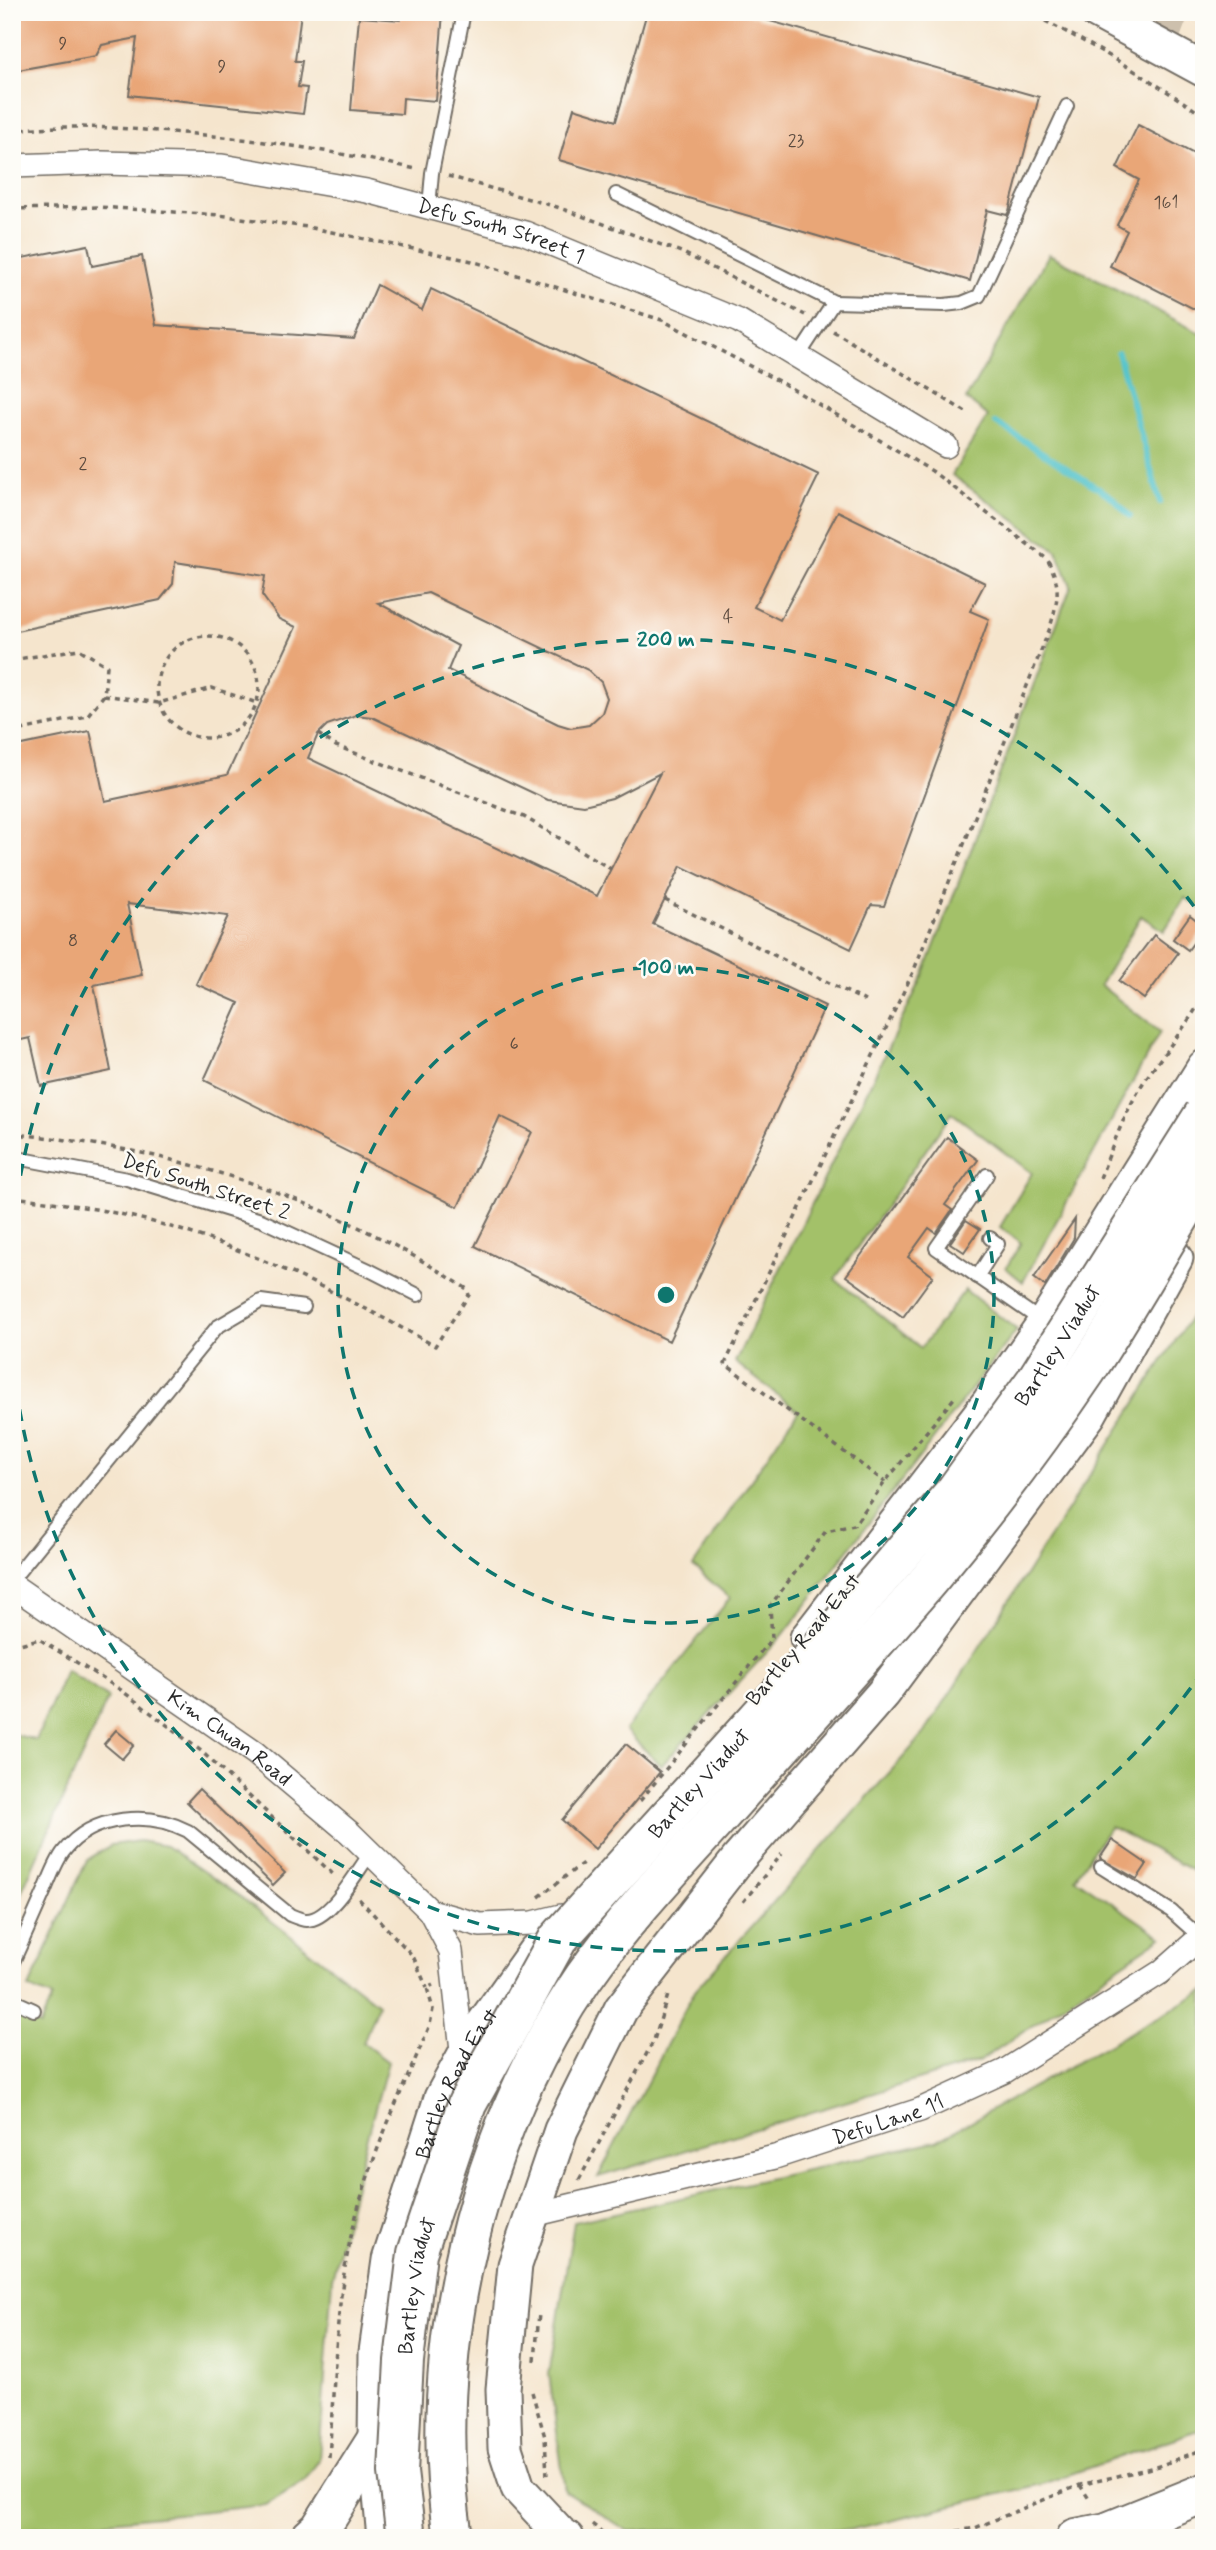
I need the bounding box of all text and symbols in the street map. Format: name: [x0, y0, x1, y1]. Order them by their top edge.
house number: 9: [59, 32, 68, 56]
house number: 9: [218, 55, 227, 79]
house number: 23: [788, 129, 805, 153]
house number: 161: [1153, 191, 1179, 215]
street label: Defu South Street 1: [414, 192, 588, 271]
house number: 2: [79, 452, 88, 476]
house number: 4: [723, 605, 733, 629]
text: 200 m: [637, 626, 695, 654]
house number: 8: [68, 929, 78, 953]
text: 100 m: [638, 954, 694, 982]
house number: 6: [509, 1032, 519, 1056]
street label: Defu South Street 2: [118, 1147, 293, 1227]
street label: Bartley Viaduct: [1009, 1279, 1108, 1412]
centre of rings: [654, 1283, 678, 1307]
street label: Bartley Road East: [740, 1567, 868, 1712]
street label: Kim Chuan Road: [162, 1684, 297, 1793]
street label: Bartley Viaduct: [642, 1723, 757, 1845]
street label: Bartley Road East: [409, 2002, 505, 2163]
street label: Defu Lane 11: [829, 2088, 949, 2152]
street label: Bartley Viaduct: [392, 2213, 443, 2356]

